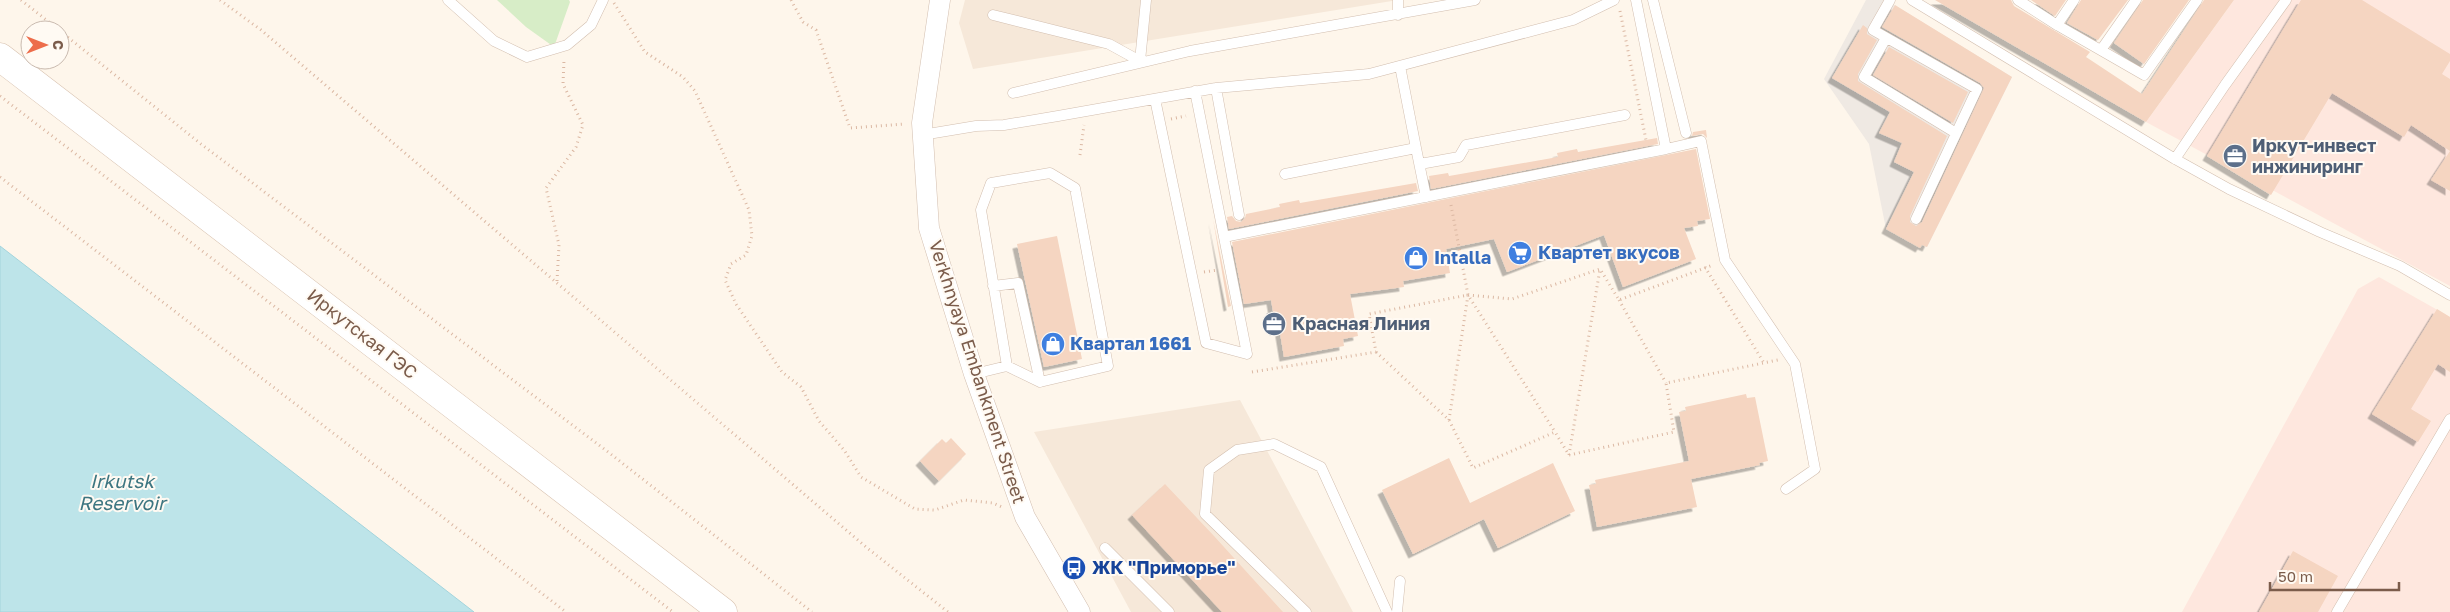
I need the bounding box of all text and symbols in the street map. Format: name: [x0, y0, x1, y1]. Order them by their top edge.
north arrow: [20, 20, 70, 70]
text: С: [50, 40, 67, 50]
place label: Иркут-инвест инжиниринг: [2252, 134, 2376, 177]
office icon: Иркут-инвест инжиниринг: [2222, 143, 2248, 169]
street label: Verkhnyaya Embankment Street: [925, 237, 1031, 506]
supermarket icon: Квартет вкусов: [1507, 240, 1533, 266]
place label: Квартет вкусов: [1538, 241, 1680, 263]
shop icon: Intalla: [1403, 245, 1429, 271]
place label: Intalla: [1434, 246, 1491, 268]
street label: Иркутская ГЭС: [303, 283, 422, 383]
office icon: Красная Линия: [1261, 311, 1287, 337]
place label: Красная Линия: [1292, 312, 1430, 334]
shop icon: Квартал 1661: [1040, 331, 1066, 357]
place label: Квартал 1661: [1070, 332, 1191, 354]
water label: Irkutsk Reservoir: [79, 469, 168, 514]
bus stop icon: ЖК "Приморье": [1061, 555, 1087, 581]
place label: ЖК "Приморье": [1092, 556, 1236, 578]
scale bar: [2270, 560, 2399, 592]
text: 50 m: [2278, 567, 2313, 585]

